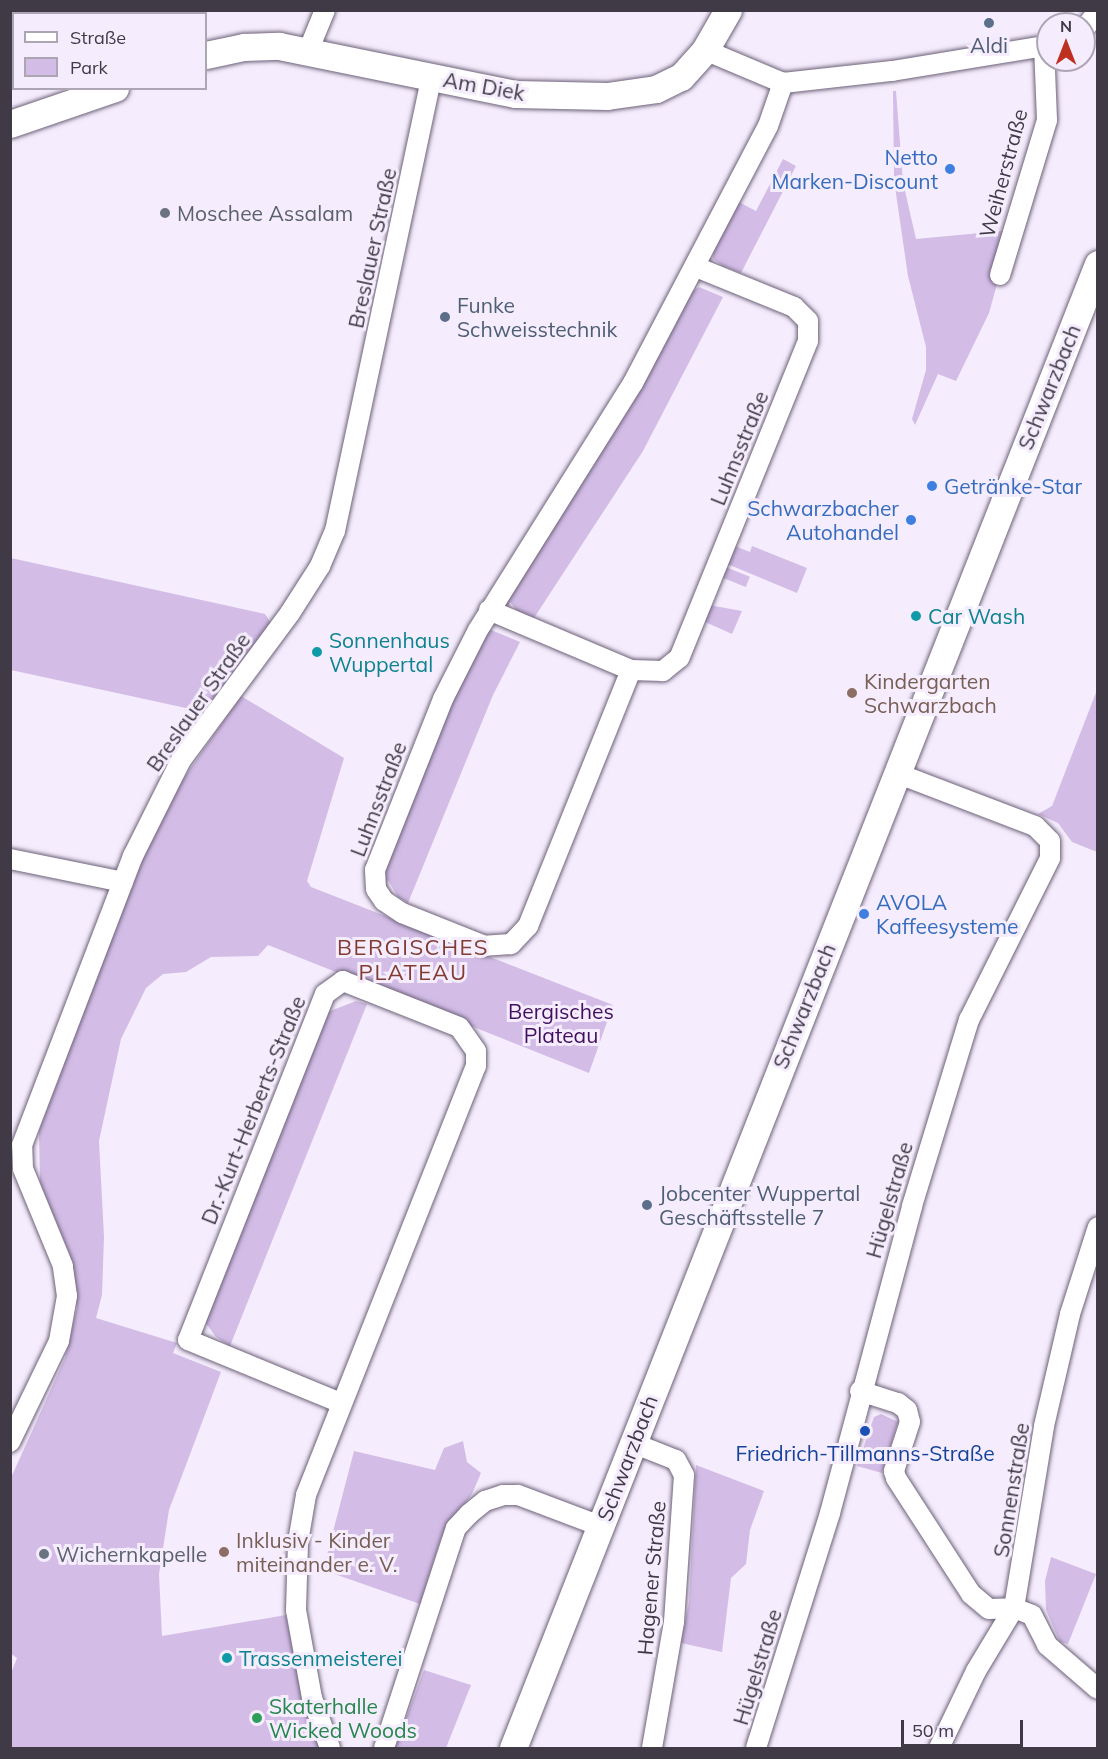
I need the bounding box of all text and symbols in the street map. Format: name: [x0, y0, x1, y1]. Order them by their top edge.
legend: [12, 12, 207, 90]
north arrow: [1036, 12, 1096, 72]
marker: Aldi: [982, 16, 996, 30]
text: N: [1060, 16, 1072, 36]
text: Straße: [70, 26, 126, 49]
place label: Aldi: [970, 32, 1008, 58]
text: Park: [70, 56, 108, 79]
street label: Am Diek: [441, 66, 527, 106]
street label: Weiherstraße: [974, 106, 1032, 240]
place label: Netto Marken-Discount: [771, 144, 938, 194]
marker: Netto Marken-Discount: [943, 162, 957, 176]
street label: Breslauer Straße: [343, 166, 401, 330]
place label: Moschee Assalam: [177, 200, 353, 226]
marker: Moschee Assalam: [158, 206, 172, 220]
place label: Funke Schweisstechnik: [457, 292, 617, 342]
marker: Funke Schweisstechnik: [438, 310, 452, 324]
street label: Schwarzbach: [1012, 321, 1086, 453]
street label: Luhnsstraße: [705, 387, 773, 509]
place label: Getränke-Star: [944, 473, 1082, 499]
marker: Getränke-Star: [925, 479, 939, 493]
place label: Schwarzbacher Autohandel: [747, 495, 899, 545]
marker: Schwarzbacher Autohandel: [904, 513, 918, 527]
place label: Car Wash: [928, 603, 1025, 629]
marker: Car Wash: [909, 609, 923, 623]
place label: Sonnenhaus Wuppertal: [329, 627, 450, 677]
street label: Breslauer Straße: [141, 628, 255, 776]
marker: Sonnenhaus Wuppertal: [310, 645, 324, 659]
place label: Kindergarten Schwarzbach: [864, 668, 997, 718]
marker: Kindergarten Schwarzbach: [845, 686, 859, 700]
street label: Luhnsstraße: [345, 738, 411, 860]
place label: AVOLA Kaffeesysteme: [876, 889, 1018, 939]
marker: AVOLA Kaffeesysteme: [857, 907, 871, 921]
district label: BERGISCHES PLATEAU: [337, 934, 489, 986]
street label: Schwarzbach: [767, 940, 841, 1072]
street label: Dr.-Kurt-Herberts-Straße: [196, 992, 310, 1228]
park label: Bergisches Plateau: [508, 998, 614, 1048]
street label: Hügelstraße: [860, 1139, 918, 1261]
place label: Jobcenter Wuppertal Geschäftsstelle 7: [659, 1180, 860, 1230]
marker: Jobcenter Wuppertal Geschäftsstelle 7: [640, 1198, 654, 1212]
street label: Schwarzbach: [591, 1392, 663, 1524]
street label: Sonnenstraße: [988, 1421, 1034, 1559]
marker: Friedrich-Tillmanns-Straße: [858, 1424, 872, 1438]
place label: Friedrich-Tillmanns-Straße: [735, 1440, 995, 1466]
street label: Hagener Straße: [632, 1500, 670, 1656]
place label: Inklusiv - Kinder miteinander e. V.: [236, 1527, 397, 1577]
place label: Wichernkapelle: [56, 1541, 207, 1567]
marker: Inklusiv - Kinder miteinander e. V.: [217, 1545, 231, 1559]
marker: Wichernkapelle: [37, 1547, 51, 1561]
street label: Hügelstraße: [727, 1606, 787, 1728]
place label: Trassenmeisterei: [239, 1645, 403, 1671]
marker: Trassenmeisterei: [220, 1651, 234, 1665]
place label: Skaterhalle Wicked Woods: [269, 1693, 417, 1743]
scale bar: [904, 1708, 1026, 1746]
marker: Skaterhalle Wicked Woods: [250, 1711, 264, 1725]
text: 50 m: [912, 1719, 954, 1742]

